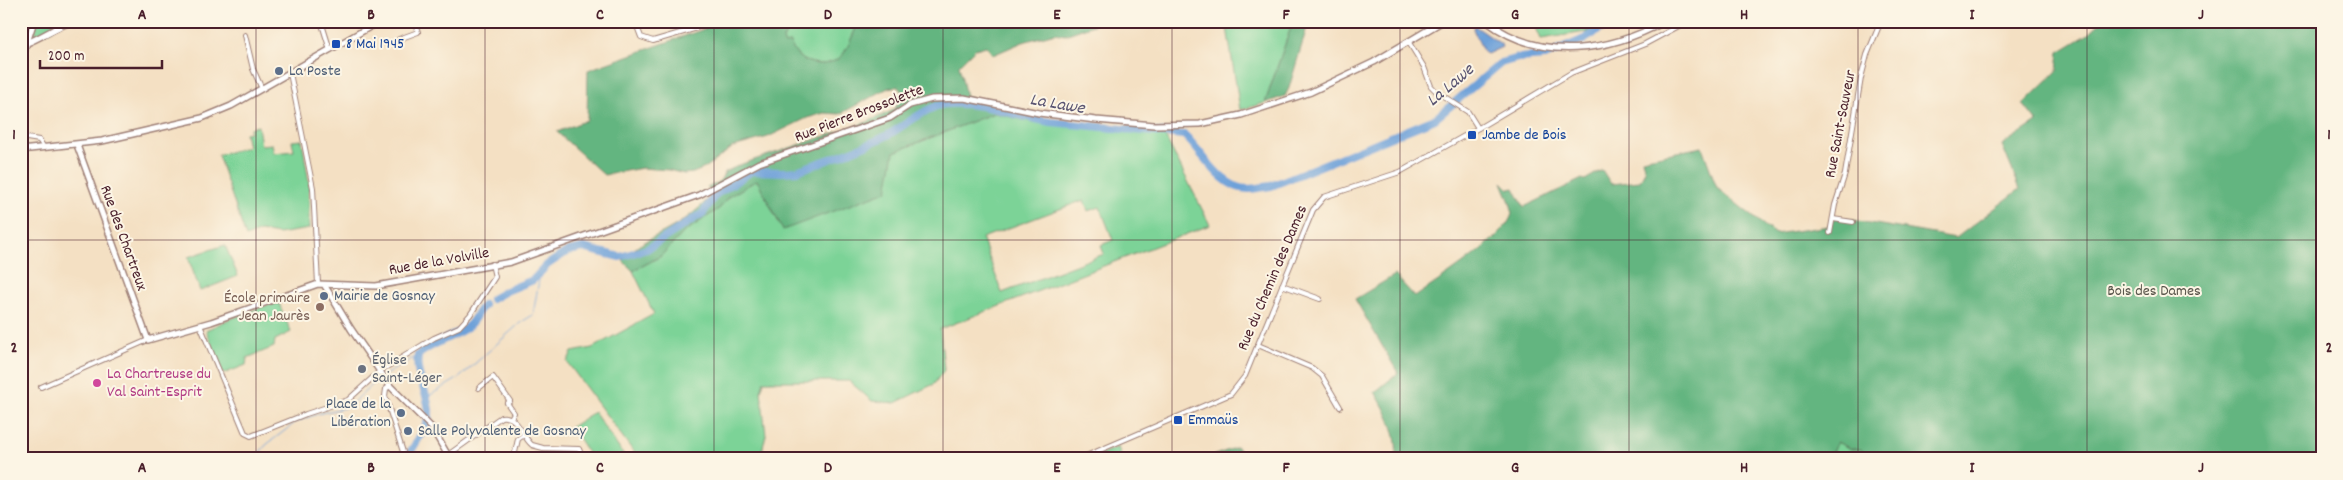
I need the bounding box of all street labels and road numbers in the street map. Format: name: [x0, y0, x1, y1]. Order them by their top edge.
street label: Rue Saint-Sauveur: [1819, 68, 1863, 180]
street label: Rue Pierre Brossolette: [791, 79, 927, 149]
street label: Rue des Chartreux: [93, 182, 153, 294]
street label: Rue du Chemin des Dames: [1232, 201, 1314, 354]
street label: Rue de la Volville: [387, 242, 491, 282]

